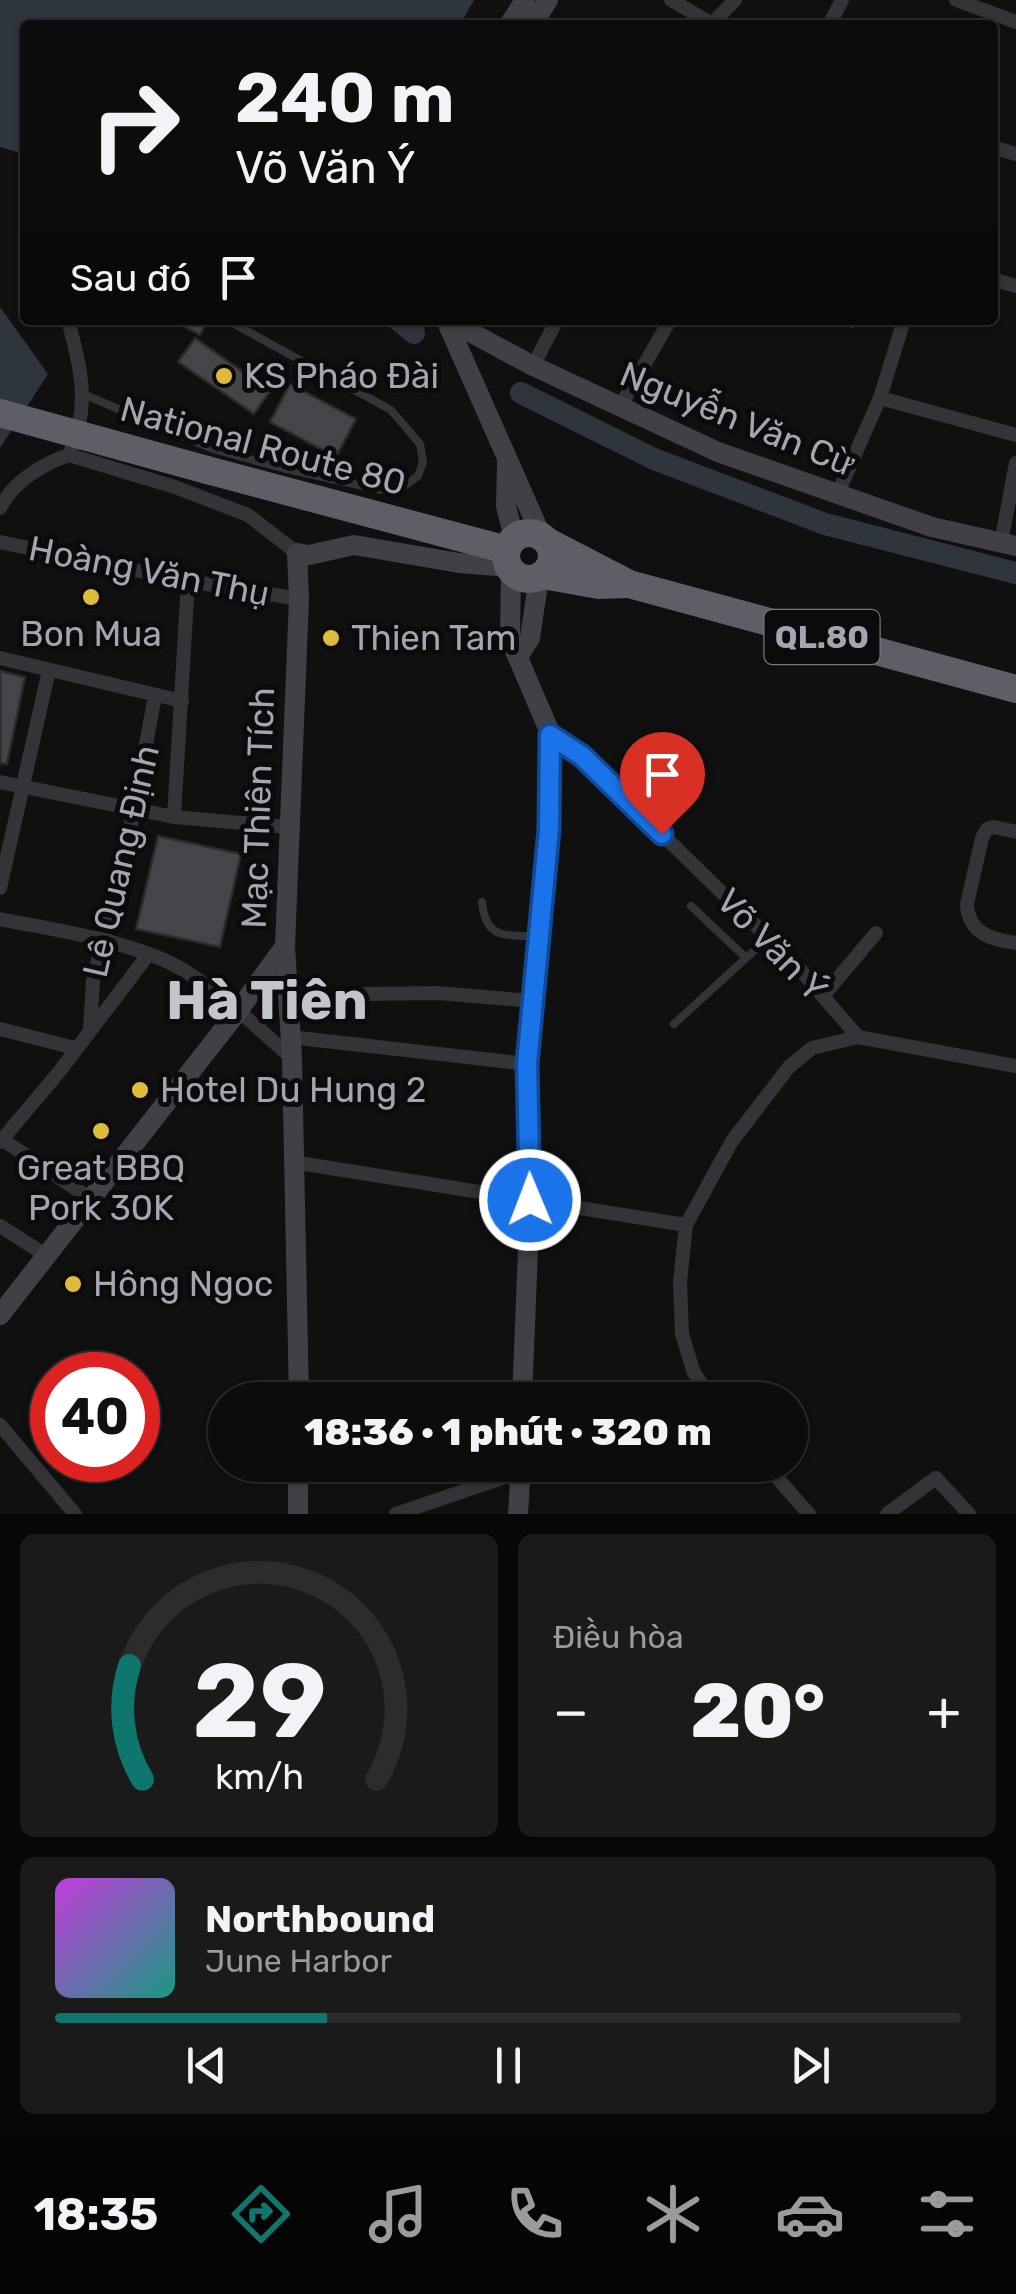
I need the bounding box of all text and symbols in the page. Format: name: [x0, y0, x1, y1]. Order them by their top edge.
text: 240 m: [235, 57, 455, 140]
icon: right: [70, 60, 200, 190]
text: Võ Văn Ý: [235, 141, 416, 194]
icon: arrive: [211, 250, 266, 305]
text: Sau đó: [70, 255, 191, 301]
street label: Nguyễn Văn Cừ: [614, 353, 862, 485]
place label: KS Pháo Đài: [244, 355, 439, 397]
marker: KS Pháo Đài: [213, 365, 235, 387]
street label: National Route 80: [116, 388, 410, 504]
street label: Hoàng Văn Thụ: [25, 527, 273, 615]
marker: Bon Mua: [80, 586, 102, 608]
road number: QL.80: [764, 610, 880, 664]
place label: Bon Mua: [20, 613, 162, 655]
place label: Thien Tam: [351, 617, 516, 659]
marker: Thien Tam: [320, 627, 342, 649]
street label: Mạc Thiên Tích: [233, 687, 283, 929]
pin: [620, 732, 705, 835]
street label: Lê Quang Định: [74, 741, 168, 981]
icon: arrive: [635, 747, 690, 802]
street label: Võ Văn Ý: [708, 880, 836, 1010]
district label: Hà Tiên: [166, 968, 368, 1033]
place label: Hotel Du Hung 2: [160, 1069, 426, 1111]
marker: Hotel Du Hung 2: [129, 1079, 151, 1101]
marker: Great BBQ Pork 30K: [90, 1120, 112, 1142]
place label: Great BBQ Pork 30K: [17, 1147, 185, 1229]
position arrow: [478, 1148, 582, 1252]
place label: Hông Ngoc: [93, 1263, 273, 1305]
marker: Hông Ngoc: [62, 1273, 84, 1295]
speed limit sign: 40: [30, 1352, 160, 1482]
text: 18:36 · 1 phút · 320 m: [304, 1409, 712, 1455]
text: Điều hòa: [553, 1618, 684, 1656]
text: 29: [192, 1640, 326, 1763]
text: 20°: [690, 1667, 825, 1756]
text: −: [553, 1679, 589, 1744]
text: +: [927, 1679, 961, 1744]
text: km/h: [214, 1756, 304, 1798]
text: Northbound: [205, 1896, 435, 1942]
text: June Harbor: [205, 1942, 392, 1980]
icon: previous: [179, 2038, 234, 2093]
icon: pause: [481, 2038, 536, 2093]
icon: next: [783, 2038, 838, 2093]
icon: directions: [226, 2179, 296, 2249]
icon: music: [363, 2179, 433, 2249]
icon: phone: [500, 2179, 570, 2249]
icon: climate: [638, 2179, 708, 2249]
icon: car: [775, 2179, 845, 2249]
icon: filters: [912, 2179, 982, 2249]
text: 18:35: [34, 2188, 158, 2241]

